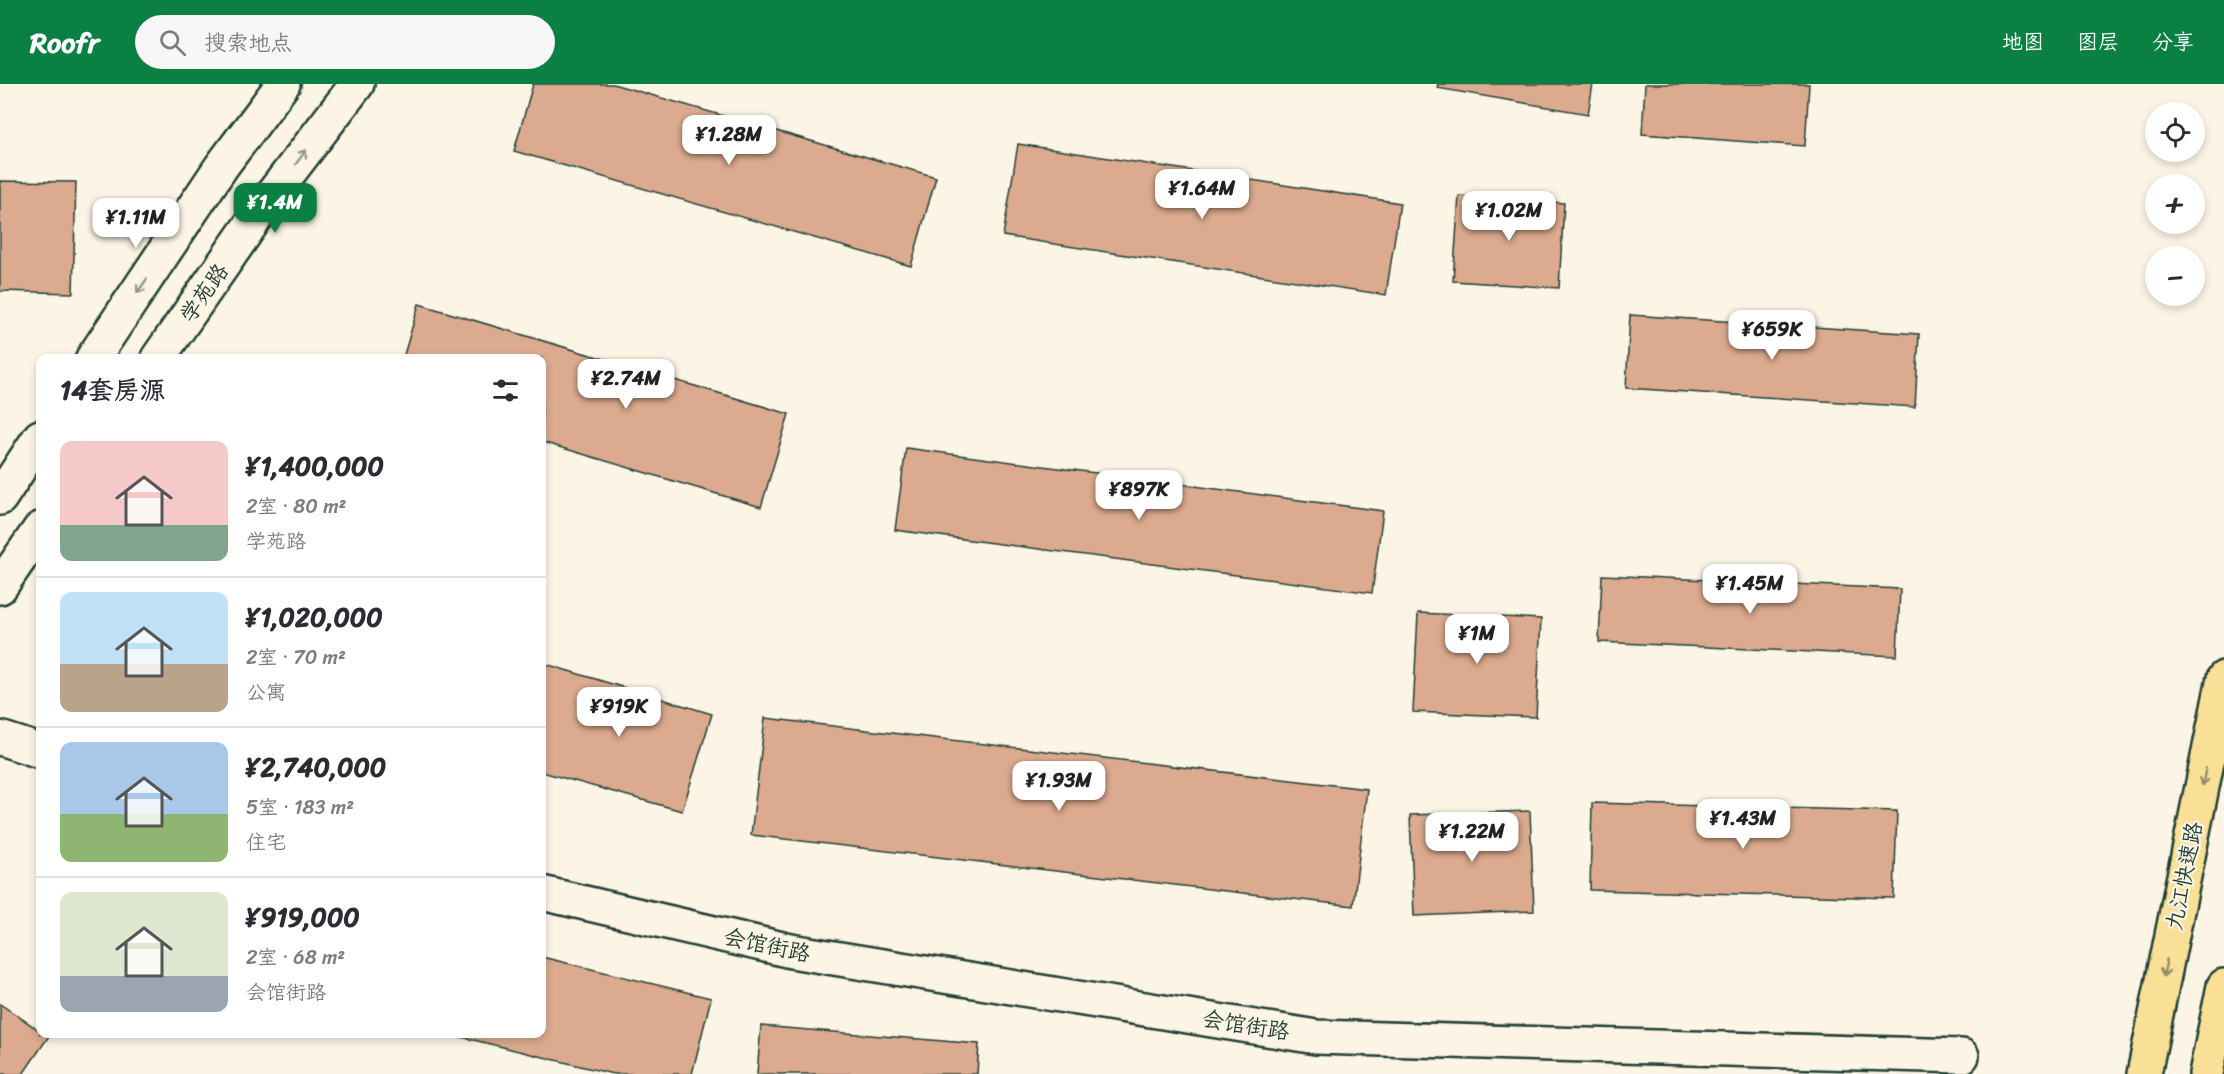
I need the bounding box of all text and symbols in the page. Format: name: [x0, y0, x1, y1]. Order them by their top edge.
search box: [135, 15, 555, 69]
text: Roofr: [30, 18, 99, 67]
text: 搜索地点: [204, 23, 292, 62]
text: 地图: [2002, 23, 2044, 61]
text: 图层: [2077, 23, 2119, 61]
text: 分享: [2152, 23, 2194, 61]
icon: search: [156, 26, 189, 59]
map controls: [2145, 102, 2205, 306]
button: locate: [2145, 102, 2205, 162]
pin: ¥1.28M: [680, 115, 778, 166]
text: ¥1.28M: [696, 117, 762, 152]
one-way arrow: [295, 149, 308, 165]
pin: ¥1.64M: [1153, 169, 1251, 220]
text: ¥1.64M: [1169, 171, 1235, 206]
button: +: [2145, 174, 2205, 234]
pin: ¥1.4M: [233, 183, 317, 234]
text: ¥1.4M: [248, 185, 302, 220]
pin: ¥1.02M: [1460, 191, 1558, 242]
text: ¥1.02M: [1476, 193, 1542, 228]
pin: ¥1.11M: [87, 198, 185, 249]
text: ¥1.11M: [106, 200, 166, 235]
button: −: [2145, 246, 2205, 306]
street label: 学苑路: [169, 255, 239, 331]
one-way arrow: [135, 277, 147, 294]
pin: ¥659K: [1730, 310, 1814, 361]
text: ¥659K: [1742, 312, 1802, 347]
pin: ¥2.74M: [577, 359, 675, 410]
text: ¥2.74M: [592, 361, 660, 396]
text: 14套房源: [60, 367, 165, 413]
icon: filters: [489, 374, 522, 407]
text: ¥1,400,000: [246, 443, 384, 489]
icon: home: [108, 465, 180, 537]
pin: ¥897K: [1097, 470, 1181, 521]
text: ¥897K: [1109, 472, 1169, 507]
text: 2室 · 80 m²: [246, 489, 346, 524]
text: 学苑路: [246, 524, 306, 559]
pin: ¥1.45M: [1701, 564, 1799, 615]
text: ¥1.45M: [1717, 566, 1783, 601]
text: ¥1,020,000: [246, 594, 383, 640]
pin: ¥1M: [1448, 614, 1506, 665]
icon: home: [108, 616, 180, 688]
text: ¥1M: [1459, 616, 1495, 651]
text: 2室 · 70 m²: [246, 640, 346, 675]
text: 公寓: [246, 675, 286, 710]
pin: ¥919K: [577, 687, 661, 738]
text: ¥919K: [591, 689, 647, 724]
text: ¥2,740,000: [246, 744, 386, 790]
pin: ¥1.93M: [1010, 761, 1108, 812]
text: ¥1.93M: [1026, 763, 1092, 798]
icon: home: [108, 766, 180, 838]
one-way arrow: [2198, 767, 2209, 786]
text: 5室 · 183 m²: [246, 790, 354, 825]
pin: ¥1.43M: [1694, 799, 1792, 850]
text: ¥1.43M: [1710, 801, 1776, 836]
pin: ¥1.22M: [1423, 812, 1521, 863]
text: ¥1.22M: [1439, 814, 1505, 849]
street label: 九江快速路: [2154, 818, 2214, 934]
text: 住宅: [246, 825, 286, 860]
text: ¥919,000: [246, 894, 360, 940]
icon: home: [108, 916, 180, 988]
street label: 会馆街路: [720, 917, 814, 973]
text: 2室 · 68 m²: [246, 940, 345, 975]
one-way arrow: [2159, 958, 2170, 977]
text: 会馆街路: [246, 975, 326, 1010]
street label: 会馆街路: [1199, 999, 1293, 1051]

